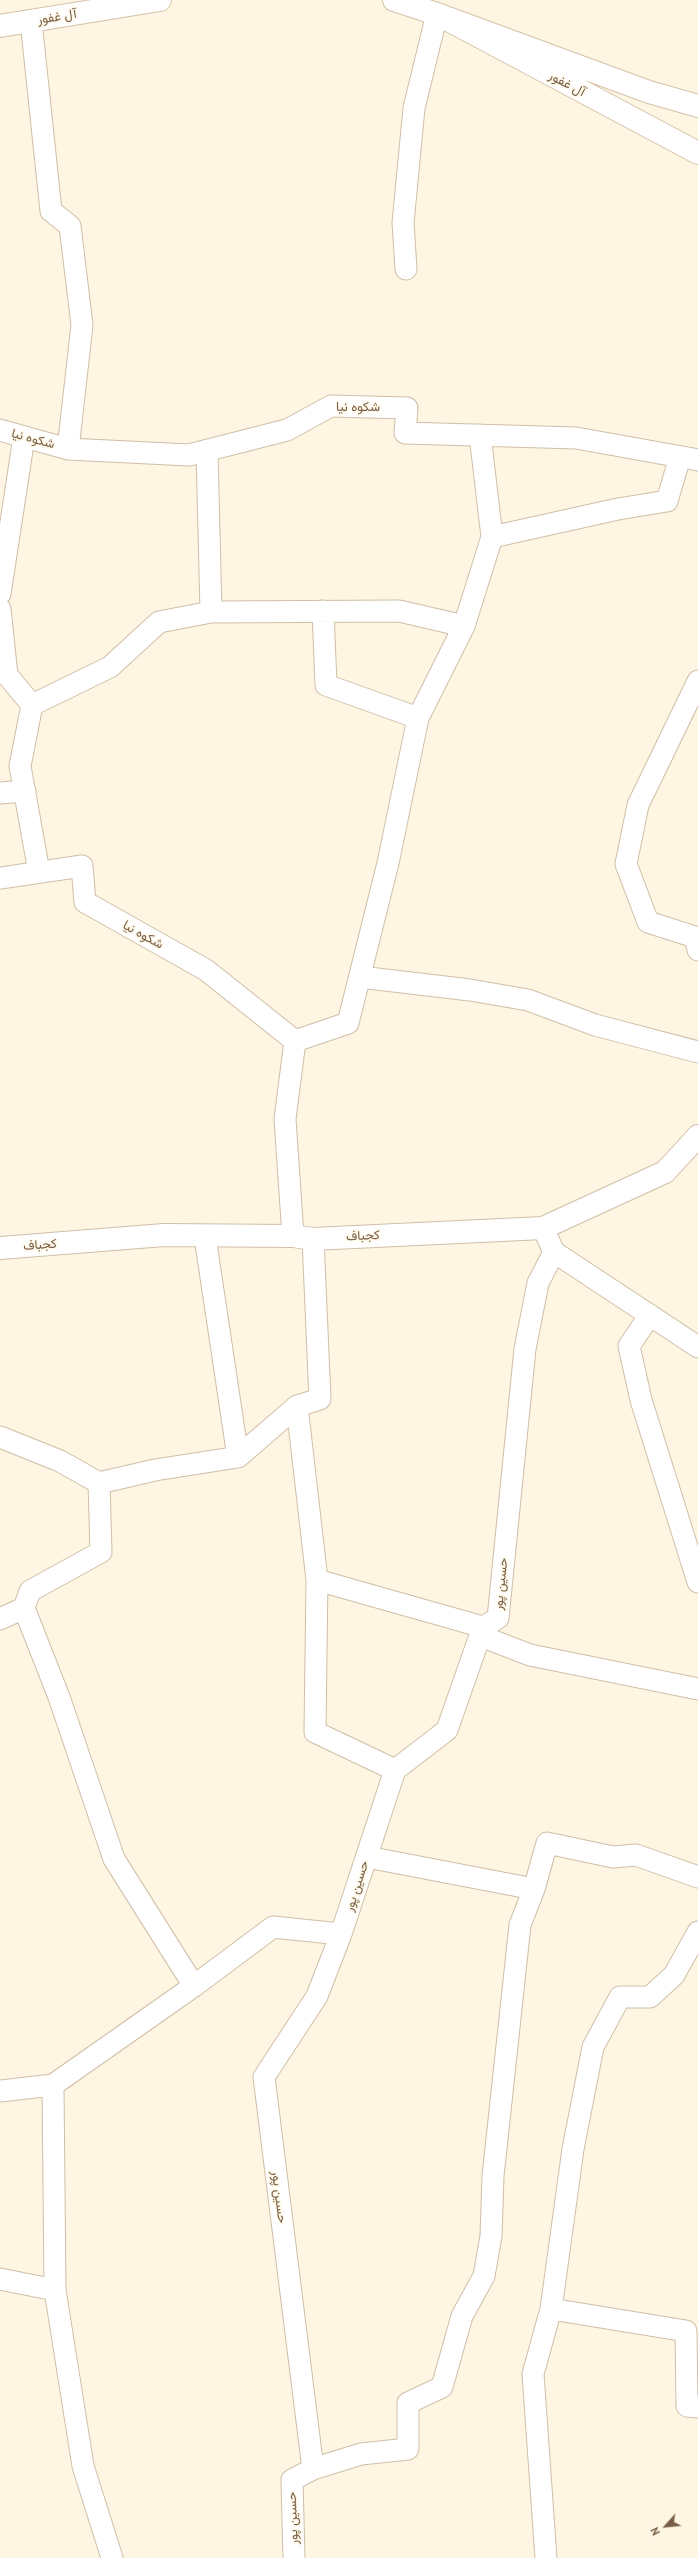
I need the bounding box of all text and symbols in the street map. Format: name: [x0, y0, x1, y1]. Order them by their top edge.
street label: آل غفور: [36, 6, 78, 28]
street label: آل غفور: [546, 68, 588, 100]
street label: شکوه نیا: [336, 399, 380, 415]
street label: شکوه نیا: [10, 426, 56, 452]
street label: شکوه نیا: [120, 918, 166, 952]
street label: کجباف: [346, 1227, 380, 1245]
street label: کجباف: [23, 1236, 57, 1254]
street label: حسین پور: [490, 1557, 512, 1611]
street label: حسین پور: [341, 1859, 373, 1913]
street label: حسین پور: [268, 2170, 290, 2224]
street label: حسین پور: [284, 2491, 302, 2545]
north arrow: [646, 2506, 686, 2546]
text: N: [647, 2525, 663, 2538]

